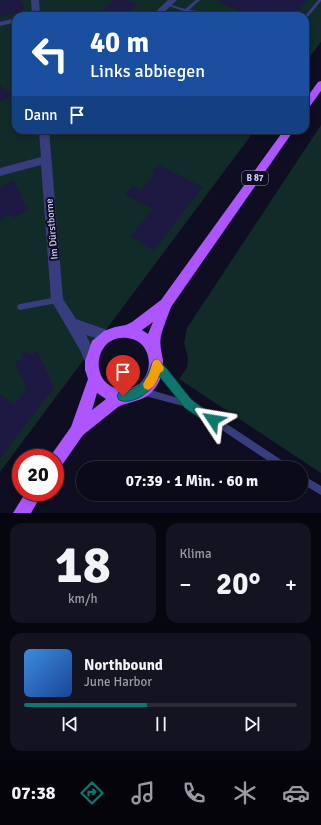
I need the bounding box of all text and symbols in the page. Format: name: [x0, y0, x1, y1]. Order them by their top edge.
text: 40 m: [90, 26, 149, 60]
icon: left: [24, 28, 76, 80]
text: Links abbiegen: [90, 60, 205, 82]
icon: arrive: [66, 104, 88, 126]
text: Dann: [24, 106, 58, 124]
road number: B 87: [242, 171, 268, 185]
street label: Im Dürstborne: [43, 198, 61, 260]
pin: [106, 355, 140, 396]
icon: arrive: [112, 361, 134, 383]
position arrow: [192, 399, 234, 441]
speed limit sign: 20: [12, 449, 64, 501]
text: 07:39 · 1 Min. · 60 m: [126, 472, 258, 490]
text: 18: [55, 533, 111, 597]
text: Klima: [180, 546, 211, 562]
text: 20°: [216, 566, 260, 603]
text: −: [180, 571, 191, 598]
text: +: [285, 571, 297, 598]
text: km/h: [68, 591, 97, 607]
text: Northbound: [84, 656, 163, 674]
text: June Harbor: [84, 674, 152, 690]
icon: previous: [59, 713, 81, 735]
icon: pause: [150, 713, 172, 735]
icon: next: [241, 713, 263, 735]
icon: directions: [78, 779, 106, 807]
icon: music: [129, 779, 157, 807]
icon: phone: [180, 779, 208, 807]
icon: climate: [231, 779, 259, 807]
icon: car: [282, 779, 310, 807]
text: 07:38: [11, 782, 56, 804]

